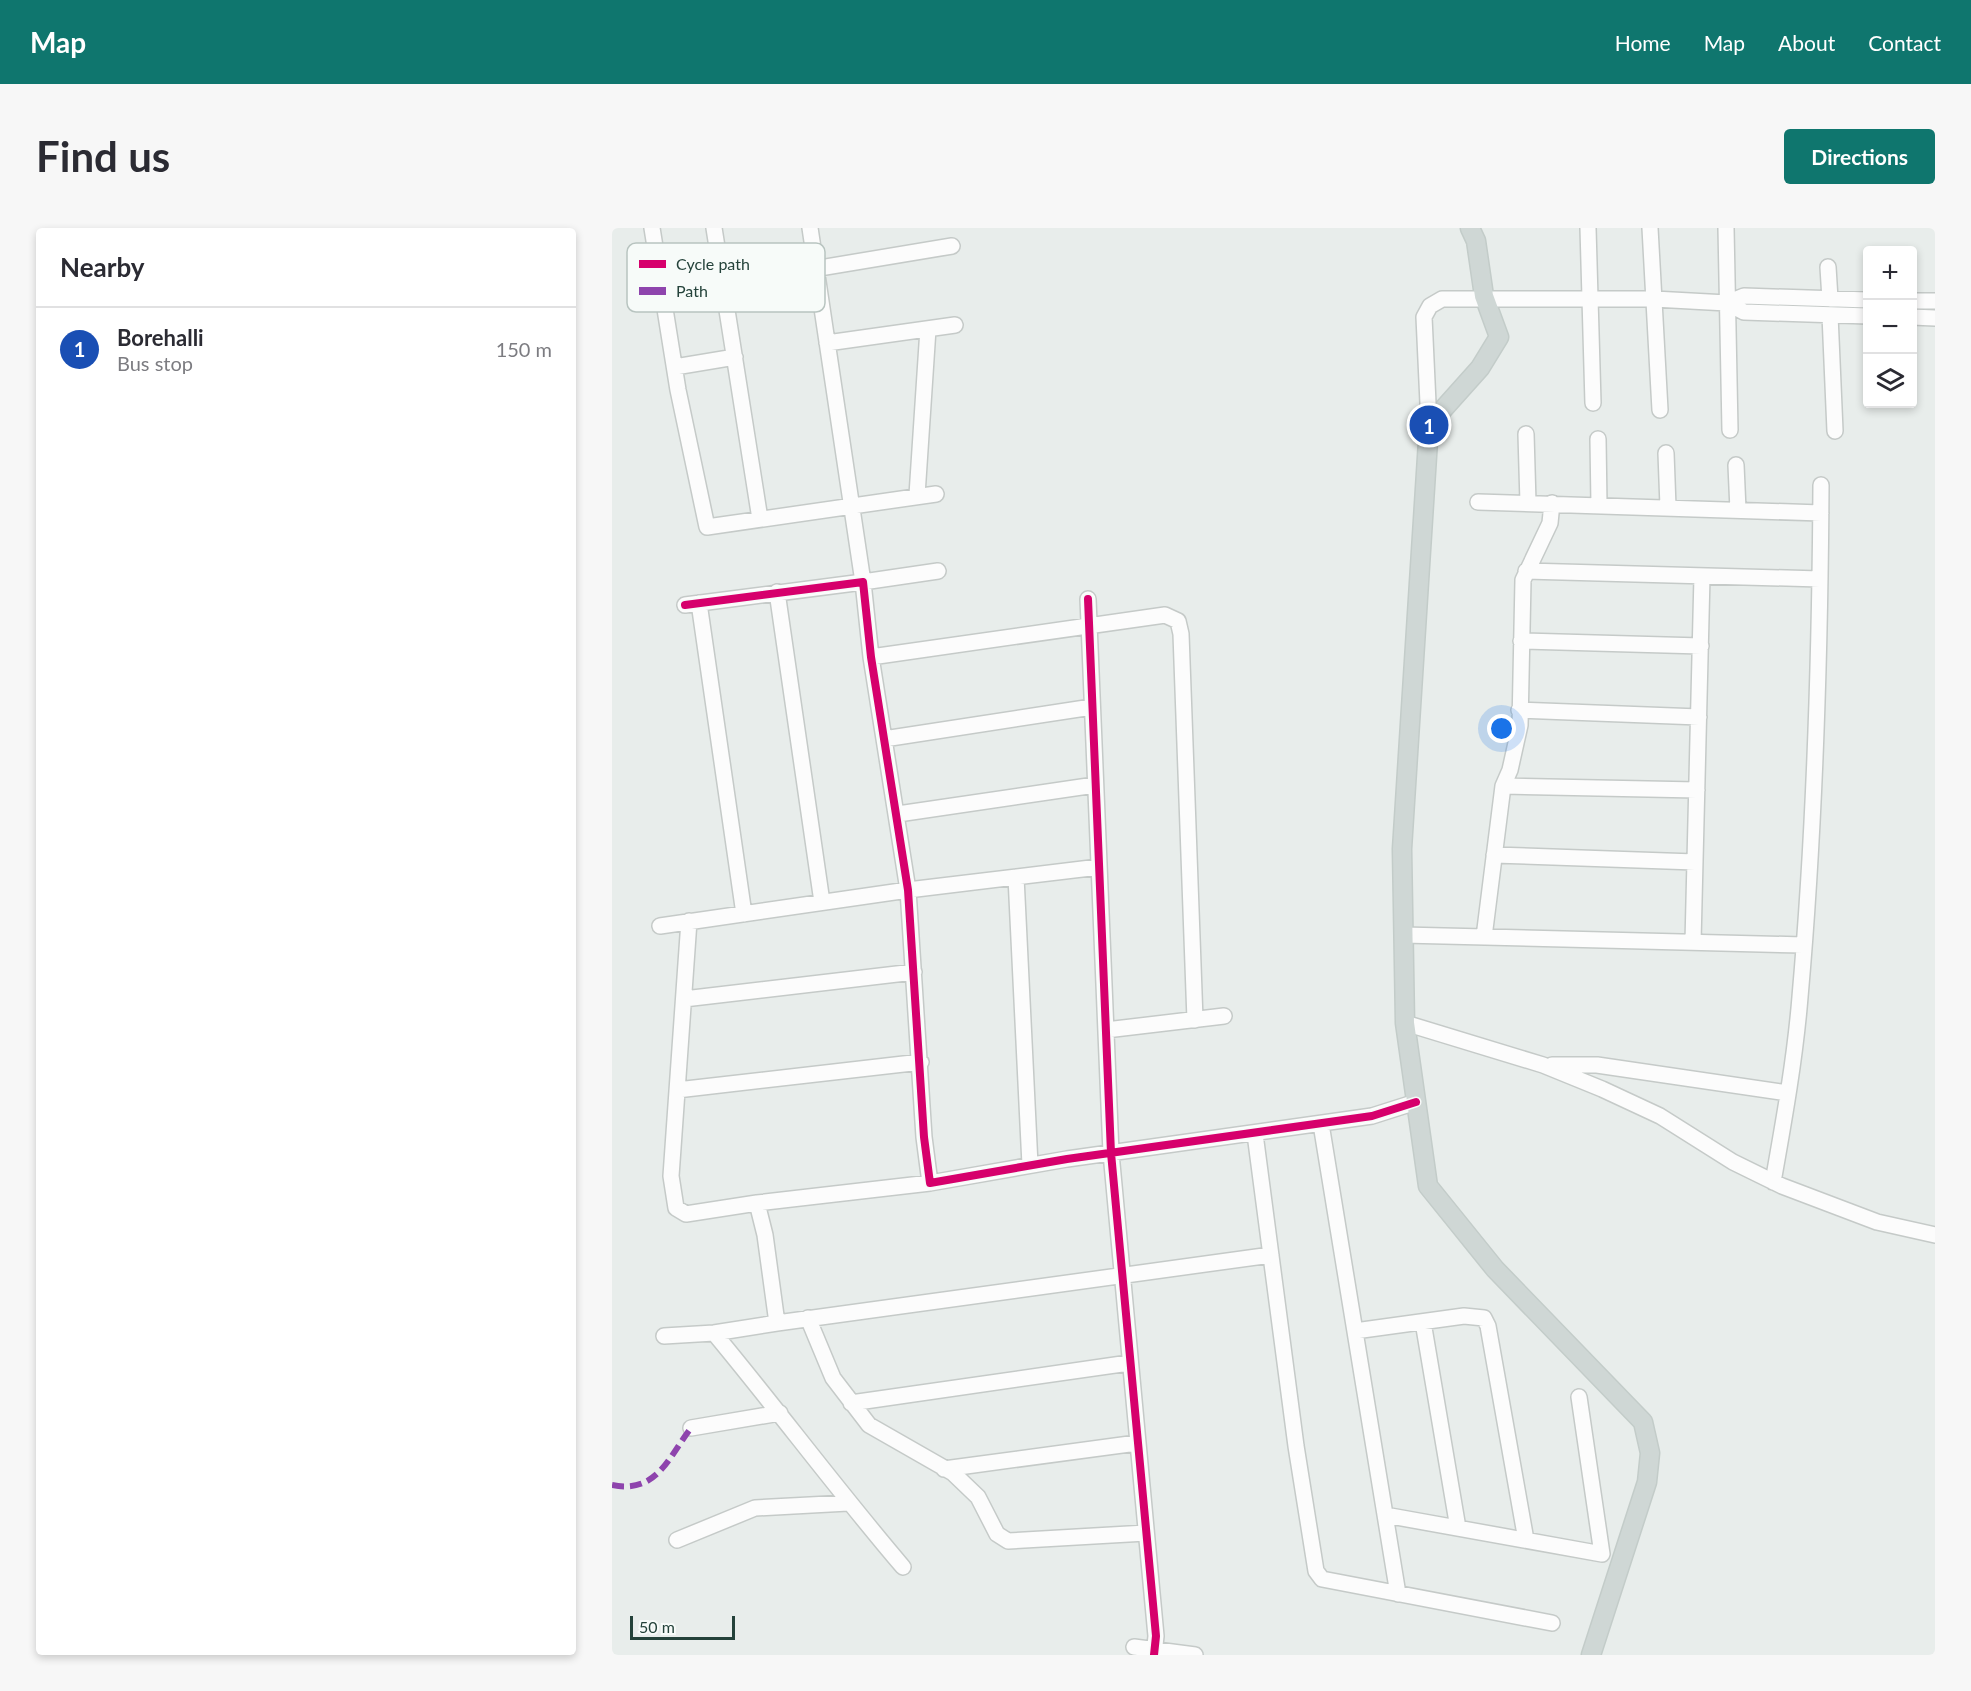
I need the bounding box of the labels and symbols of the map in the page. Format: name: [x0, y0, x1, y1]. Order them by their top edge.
legend: [627, 243, 825, 312]
text: Cycle path: [676, 254, 750, 273]
text: Path: [676, 281, 708, 300]
pin: 1: [1410, 402, 1448, 448]
your location: [1487, 714, 1516, 743]
scale bar: [630, 1613, 735, 1640]

